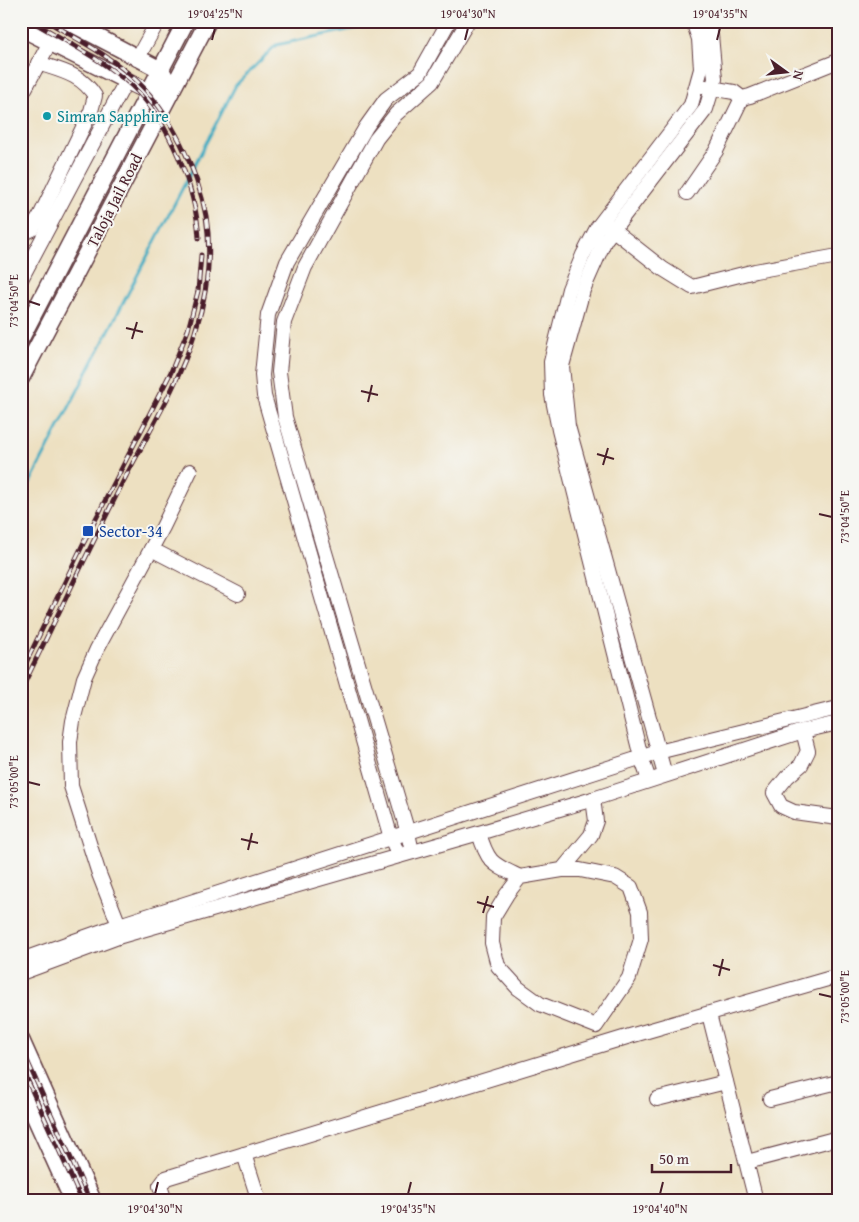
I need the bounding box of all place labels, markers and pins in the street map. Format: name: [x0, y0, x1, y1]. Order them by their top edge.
place label: Simran Sapphire: [57, 104, 169, 128]
marker: Simran Sapphire: [41, 110, 53, 122]
place label: Sector-34: [99, 519, 163, 543]
marker: Sector-34: [81, 524, 95, 538]

